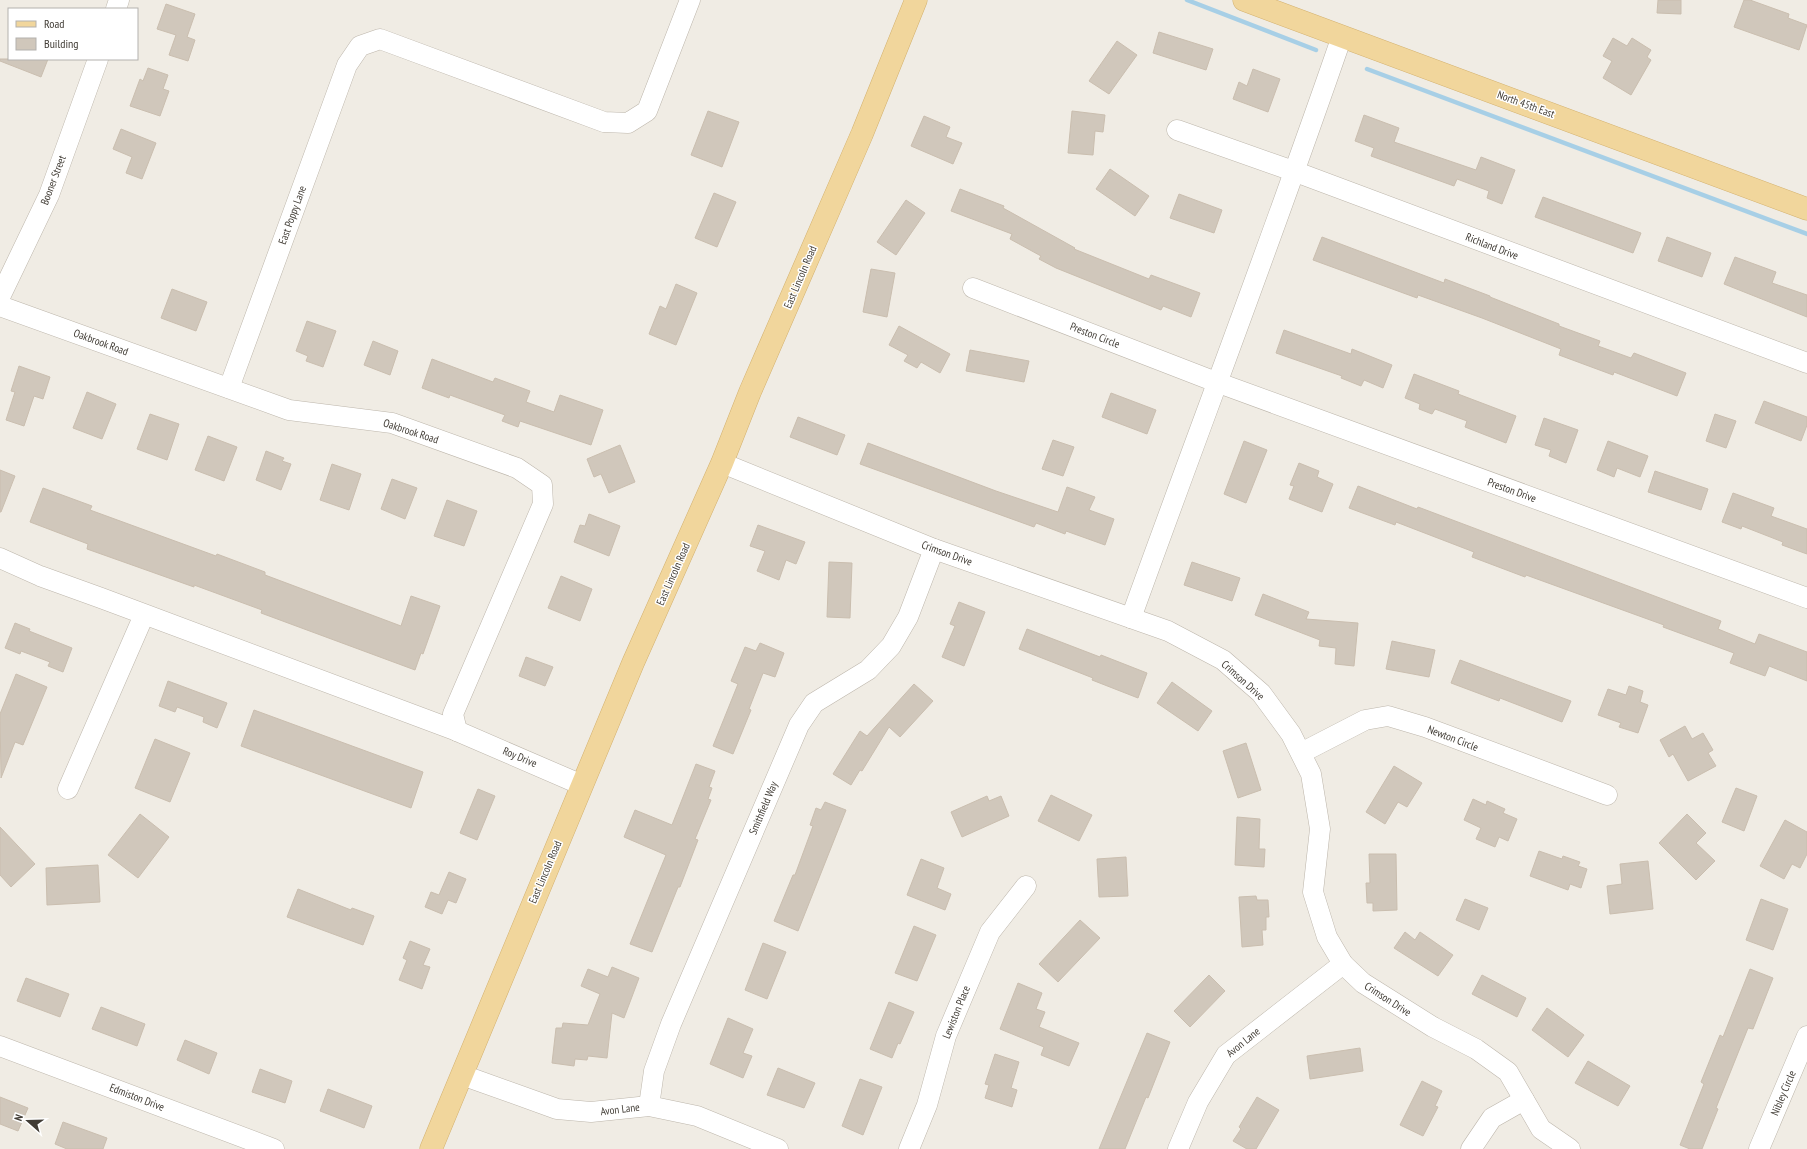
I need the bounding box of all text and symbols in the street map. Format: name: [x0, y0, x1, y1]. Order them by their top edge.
legend: [8, 8, 138, 60]
text: Road: [44, 16, 64, 31]
text: Building: [44, 36, 79, 51]
street label: North 45th East: [1495, 87, 1557, 121]
street label: Booner Street: [37, 153, 69, 207]
street label: East Poppy Lane: [275, 183, 309, 246]
street label: Richland Drive: [1464, 230, 1521, 263]
street label: East Lincoln Road: [780, 243, 820, 311]
street label: Preston Circle: [1068, 319, 1122, 351]
street label: Oakbrook Road: [72, 326, 130, 358]
street label: Oakbrook Road: [382, 416, 441, 447]
street label: Preston Drive: [1486, 475, 1539, 505]
street label: Crimson Drive: [920, 537, 975, 569]
street label: East Lincoln Road: [653, 540, 693, 607]
street label: Crimson Drive: [1219, 657, 1268, 703]
street label: Newton Circle: [1426, 722, 1481, 754]
street label: Roy Drive: [501, 744, 540, 771]
street label: Smithfield Way: [746, 778, 781, 837]
street label: East Lincoln Road: [525, 838, 565, 906]
street label: Crimson Drive: [1362, 979, 1414, 1020]
street label: Lewiston Place: [939, 983, 973, 1041]
street label: Avon Lane: [1223, 1024, 1263, 1060]
street label: Nibley Circle: [1767, 1068, 1799, 1118]
street label: Edmiston Drive: [108, 1080, 167, 1114]
street label: Avon Lane: [600, 1100, 641, 1118]
north arrow: [8, 1101, 48, 1141]
text: N: [11, 1112, 26, 1123]

